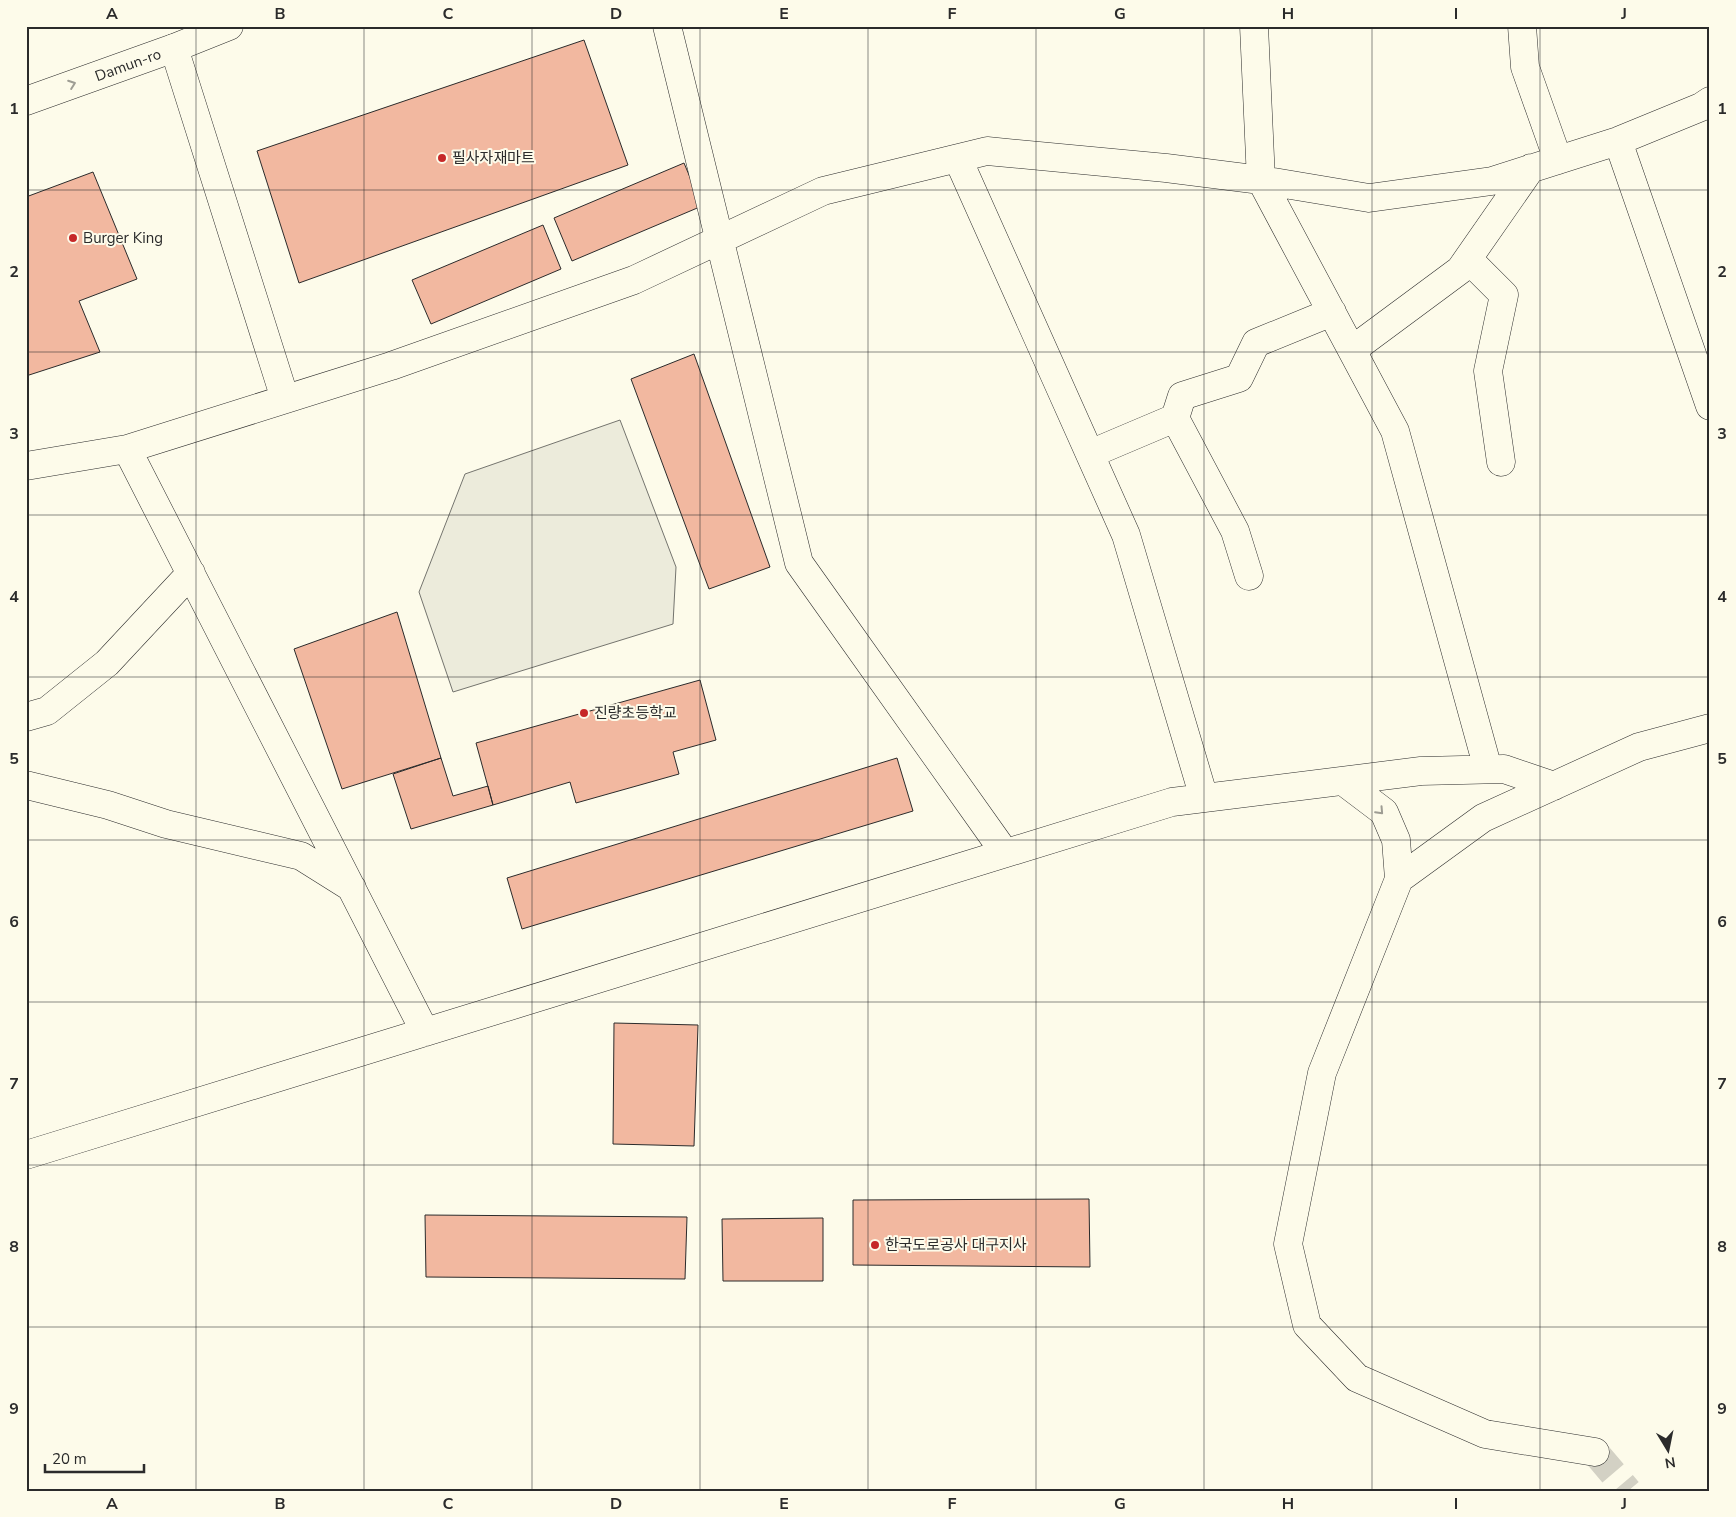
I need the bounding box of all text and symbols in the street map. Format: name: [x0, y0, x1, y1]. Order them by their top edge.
text: A: [106, 3, 118, 25]
text: B: [274, 3, 286, 25]
text: C: [443, 3, 454, 25]
text: D: [610, 3, 622, 25]
text: E: [779, 3, 789, 25]
text: F: [948, 3, 957, 25]
text: G: [1114, 3, 1126, 25]
text: H: [1282, 3, 1294, 25]
text: I: [1454, 3, 1458, 25]
text: J: [1620, 3, 1627, 25]
street label: Damun-ro: [92, 44, 164, 86]
one-way arrow: [67, 80, 76, 90]
text: 1: [9, 98, 19, 120]
text: 1: [1717, 98, 1727, 120]
place label: 필사자재마트: [452, 148, 535, 168]
marker: 필사자재마트: [436, 152, 448, 164]
place label: Burger King: [83, 228, 163, 248]
marker: Burger King: [67, 232, 79, 244]
text: 2: [9, 261, 19, 283]
text: 2: [1717, 261, 1727, 283]
text: 3: [9, 423, 19, 445]
text: 3: [1717, 423, 1727, 445]
text: 4: [9, 586, 19, 608]
text: 4: [1717, 586, 1727, 608]
place label: 진량초등학교: [594, 703, 677, 723]
marker: 진량초등학교: [578, 707, 590, 719]
text: 5: [9, 748, 19, 770]
text: 5: [1717, 748, 1727, 770]
one-way arrow: [1374, 805, 1383, 814]
text: 6: [9, 911, 19, 933]
text: 6: [1717, 911, 1727, 933]
text: 7: [9, 1073, 19, 1095]
text: 7: [1717, 1073, 1727, 1095]
place label: 한국도로공사 대구지사: [885, 1235, 1027, 1255]
text: 8: [9, 1236, 19, 1258]
text: 8: [1717, 1236, 1727, 1258]
marker: 한국도로공사 대구지사: [869, 1239, 881, 1251]
text: 9: [9, 1398, 19, 1420]
text: 9: [1717, 1398, 1727, 1420]
north arrow: [1644, 1424, 1694, 1474]
scale bar: [45, 1442, 144, 1474]
text: 20 m: [52, 1449, 87, 1469]
text: N: [1663, 1452, 1677, 1473]
text: A: [106, 1493, 118, 1515]
text: B: [274, 1493, 286, 1515]
text: C: [443, 1493, 454, 1515]
text: D: [610, 1493, 622, 1515]
text: E: [779, 1493, 789, 1515]
text: F: [948, 1493, 957, 1515]
text: G: [1114, 1493, 1126, 1515]
text: H: [1282, 1493, 1294, 1515]
text: I: [1454, 1493, 1458, 1515]
text: J: [1620, 1493, 1627, 1515]

